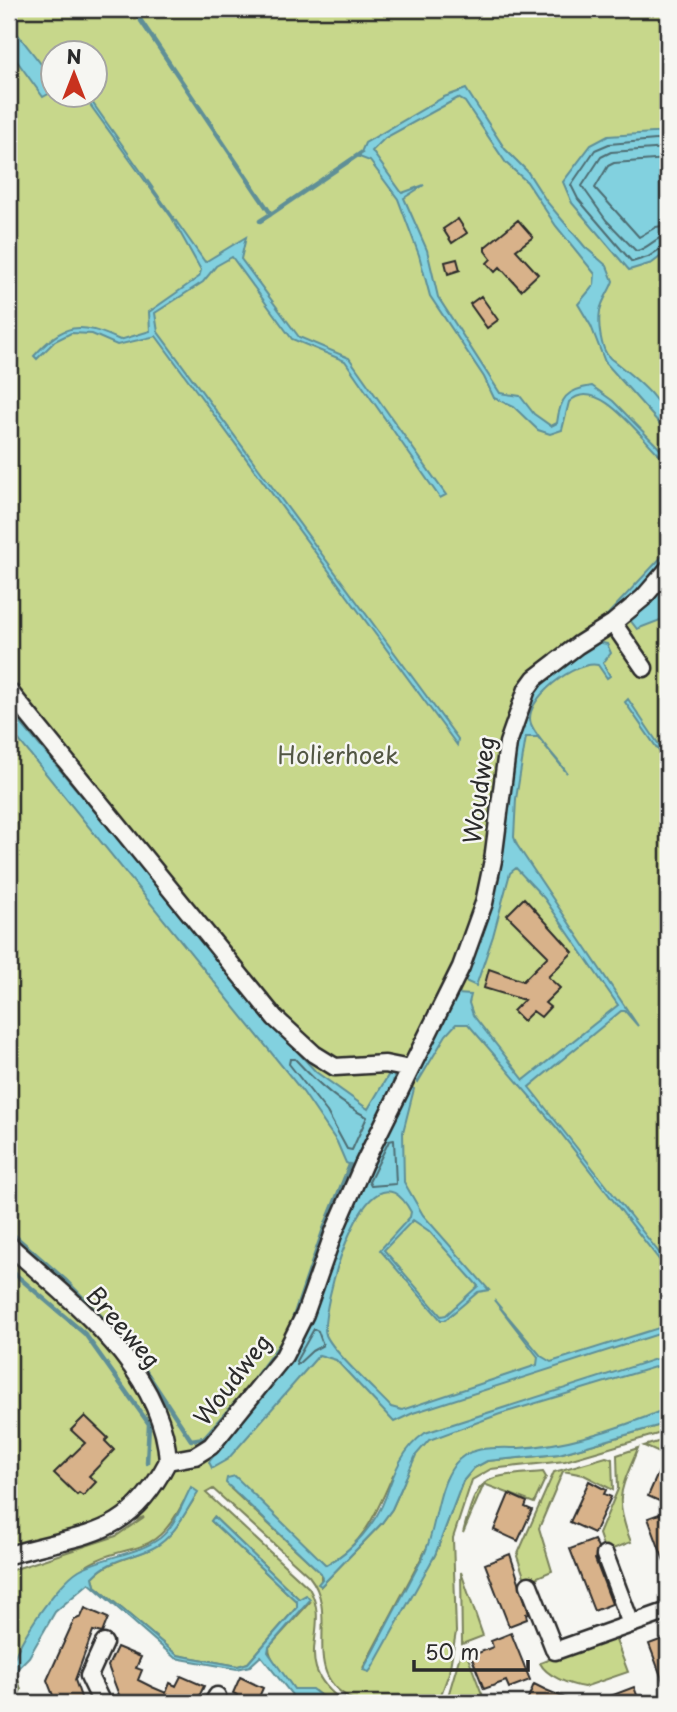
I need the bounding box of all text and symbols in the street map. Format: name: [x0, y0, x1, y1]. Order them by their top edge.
north arrow: [38, 38, 108, 108]
text: N: [66, 42, 82, 70]
street label: Woudweg: [453, 733, 503, 846]
park label: Holierhoek: [278, 736, 398, 772]
street label: Breeweg: [79, 1278, 170, 1376]
street label: Woudweg: [184, 1325, 279, 1433]
scale bar: [414, 1628, 528, 1672]
text: 50 m: [425, 1635, 479, 1667]

